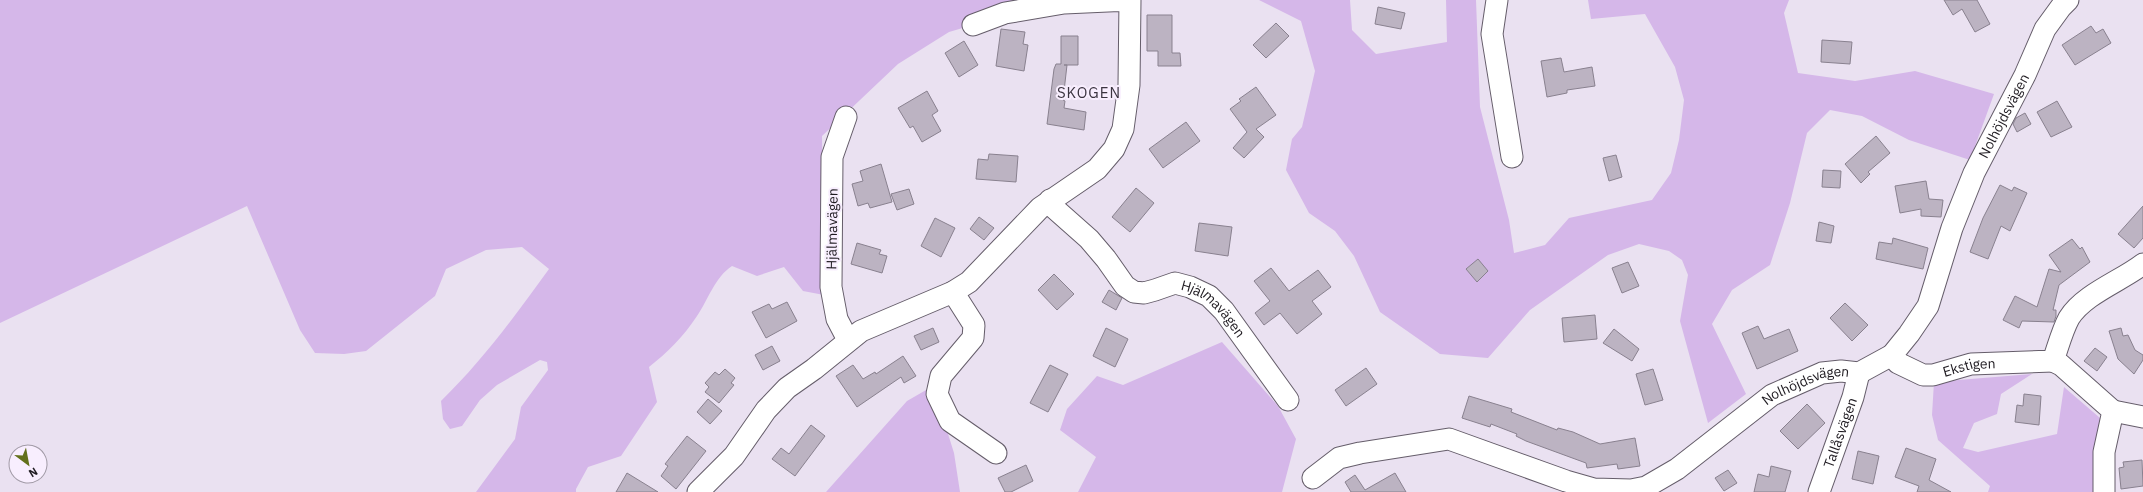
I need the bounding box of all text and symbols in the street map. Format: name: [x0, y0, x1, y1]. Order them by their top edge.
street label: Nolhöjdsvägen: [1974, 71, 2033, 161]
district label: SKOGEN: [1057, 83, 1121, 102]
street label: Hjälmavägen: [822, 188, 842, 270]
street label: Hjälmavägen: [1179, 276, 1249, 341]
street label: Ekstigen: [1941, 354, 1996, 381]
street label: Nolhöjdsvägen: [1758, 362, 1850, 409]
street label: Tallåsvägen: [1819, 395, 1861, 470]
north arrow: [8, 444, 48, 484]
text: N: [26, 464, 40, 481]

